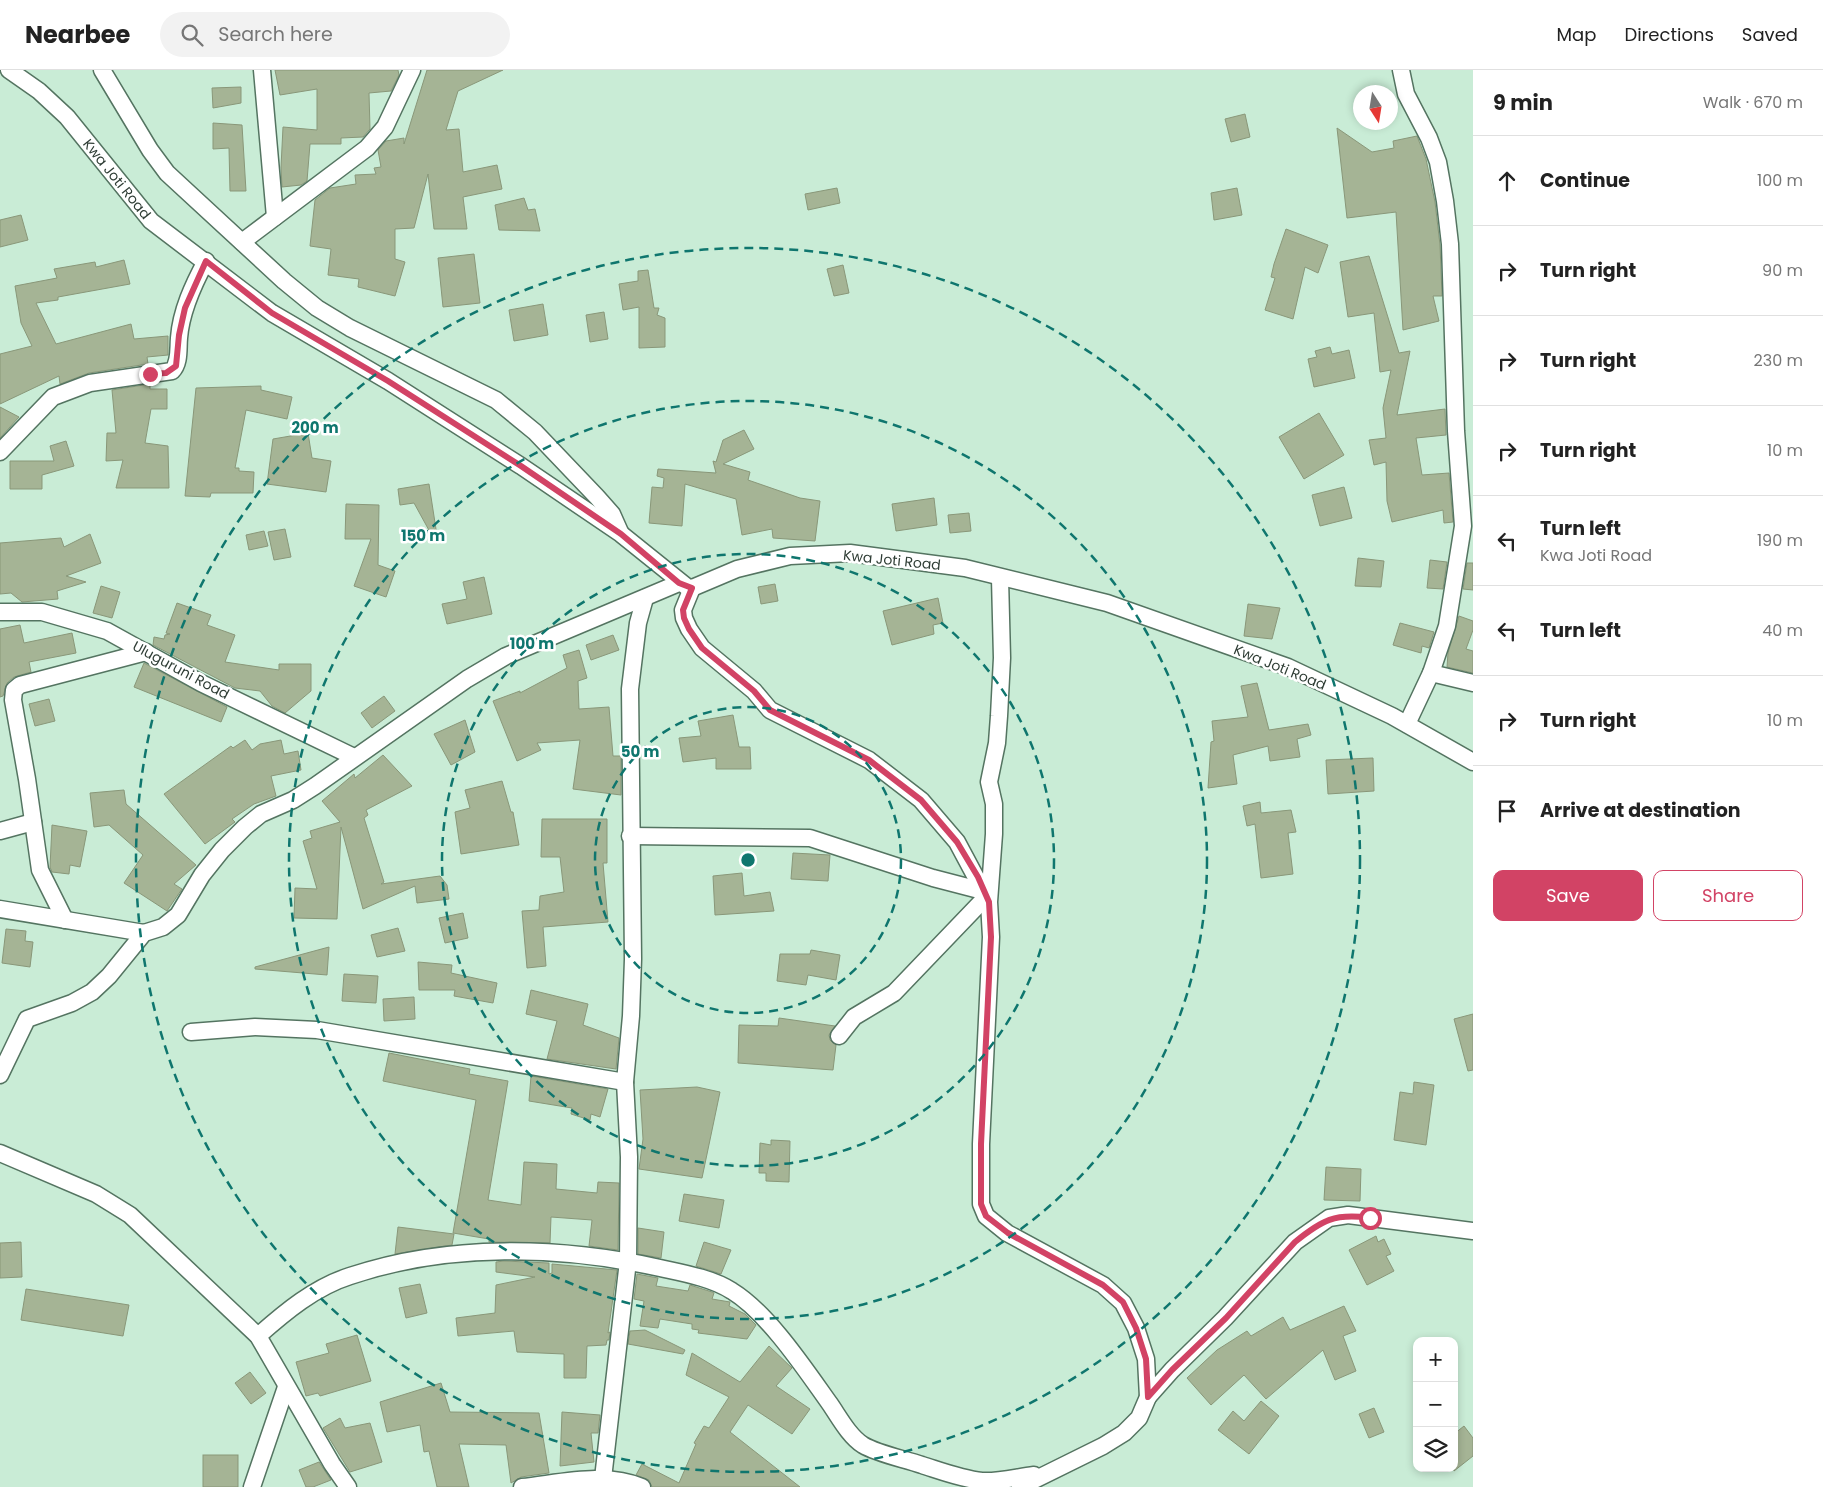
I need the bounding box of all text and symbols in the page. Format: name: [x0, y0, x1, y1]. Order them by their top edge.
search box: [160, 12, 510, 57]
text: Nearbee: [25, 18, 130, 51]
icon: search: [178, 21, 206, 49]
text: Search here: [218, 21, 333, 48]
text: Map: [1557, 22, 1596, 47]
text: Directions: [1624, 22, 1714, 47]
text: Saved: [1742, 22, 1798, 47]
north arrow: [1353, 85, 1398, 130]
text: 9 min: [1493, 88, 1553, 117]
text: Walk · 670 m: [1703, 91, 1803, 114]
street label: Kwa Joti Road: [78, 135, 156, 223]
icon: ahead: [1493, 167, 1521, 195]
text: Continue: [1540, 167, 1630, 194]
text: 100 m: [1757, 169, 1803, 192]
icon: right: [1493, 257, 1521, 285]
text: Turn right: [1540, 257, 1636, 284]
text: 90 m: [1762, 259, 1803, 282]
icon: right: [1493, 347, 1521, 375]
text: Turn right: [1540, 347, 1636, 374]
text: 230 m: [1754, 349, 1803, 372]
route end: [139, 363, 162, 386]
text: 200 m: [291, 417, 339, 438]
icon: right: [1493, 437, 1521, 465]
text: Turn right: [1540, 437, 1636, 464]
text: 10 m: [1767, 439, 1803, 462]
text: Turn left: [1540, 515, 1621, 542]
text: 150 m: [401, 525, 445, 546]
icon: left: [1493, 527, 1521, 555]
text: 190 m: [1757, 529, 1803, 552]
text: Kwa Joti Road: [1540, 544, 1652, 567]
street label: Kwa Joti Road: [842, 545, 942, 575]
icon: left: [1493, 617, 1521, 645]
text: Turn left: [1540, 617, 1621, 644]
text: 40 m: [1762, 619, 1803, 642]
text: 100 m: [510, 633, 554, 654]
street label: Uluguruni Road: [129, 636, 233, 704]
street label: Kwa Joti Road: [1231, 639, 1329, 695]
icon: right: [1493, 707, 1521, 735]
text: Turn right: [1540, 707, 1636, 734]
text: 10 m: [1767, 709, 1803, 732]
text: 50 m: [621, 741, 659, 762]
icon: arrive: [1493, 797, 1521, 825]
text: Arrive at destination: [1540, 797, 1741, 824]
centre of rings: [739, 851, 757, 869]
button: Save: [1493, 870, 1643, 921]
button: Share: [1653, 870, 1803, 921]
route start: [1359, 1207, 1382, 1230]
map controls: [1413, 1337, 1458, 1472]
button: +: [1413, 1337, 1458, 1382]
button: −: [1413, 1382, 1458, 1427]
button: layers: [1413, 1427, 1458, 1472]

